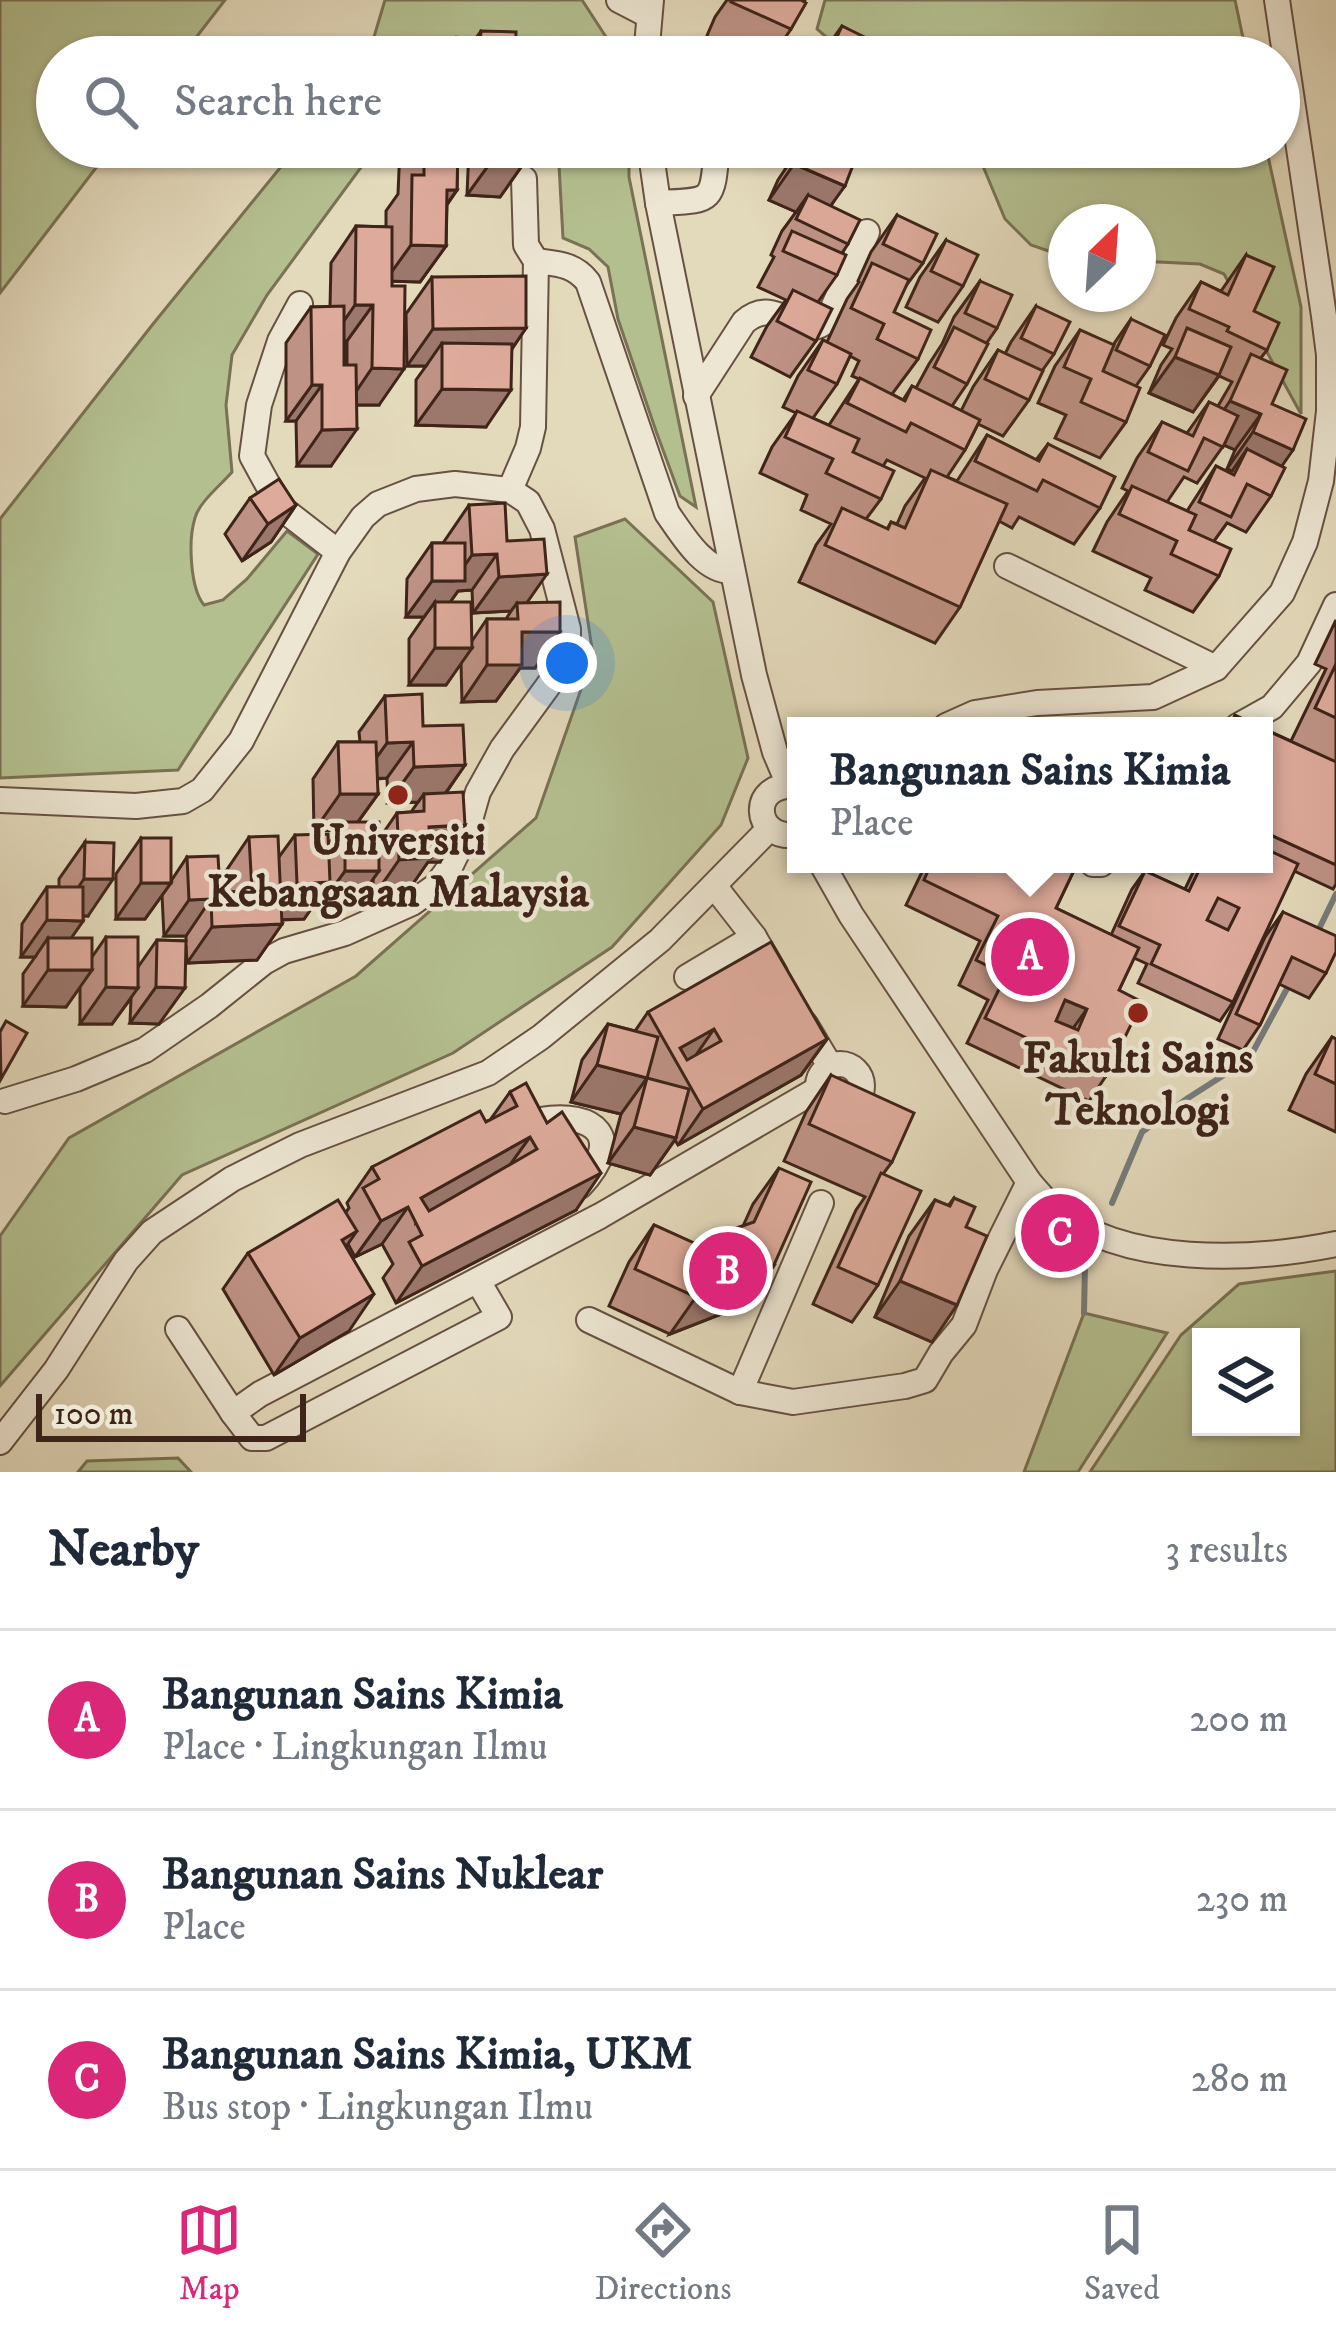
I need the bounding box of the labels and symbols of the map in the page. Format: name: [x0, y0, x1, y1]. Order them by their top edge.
north arrow: [1048, 204, 1156, 312]
your location: [537, 633, 597, 693]
marker: Universiti Kebangsaan Malaysia: [385, 782, 411, 808]
place label: Universiti Kebangsaan Malaysia: [207, 813, 590, 921]
pin: A: [991, 912, 1069, 1002]
marker: Fakulti Sains Teknologi: [1125, 1000, 1151, 1026]
place label: Fakulti Sains Teknologi: [1022, 1031, 1254, 1139]
pin: C: [1021, 1188, 1099, 1278]
pin: B: [689, 1226, 767, 1316]
scale bar: [36, 1388, 306, 1441]

